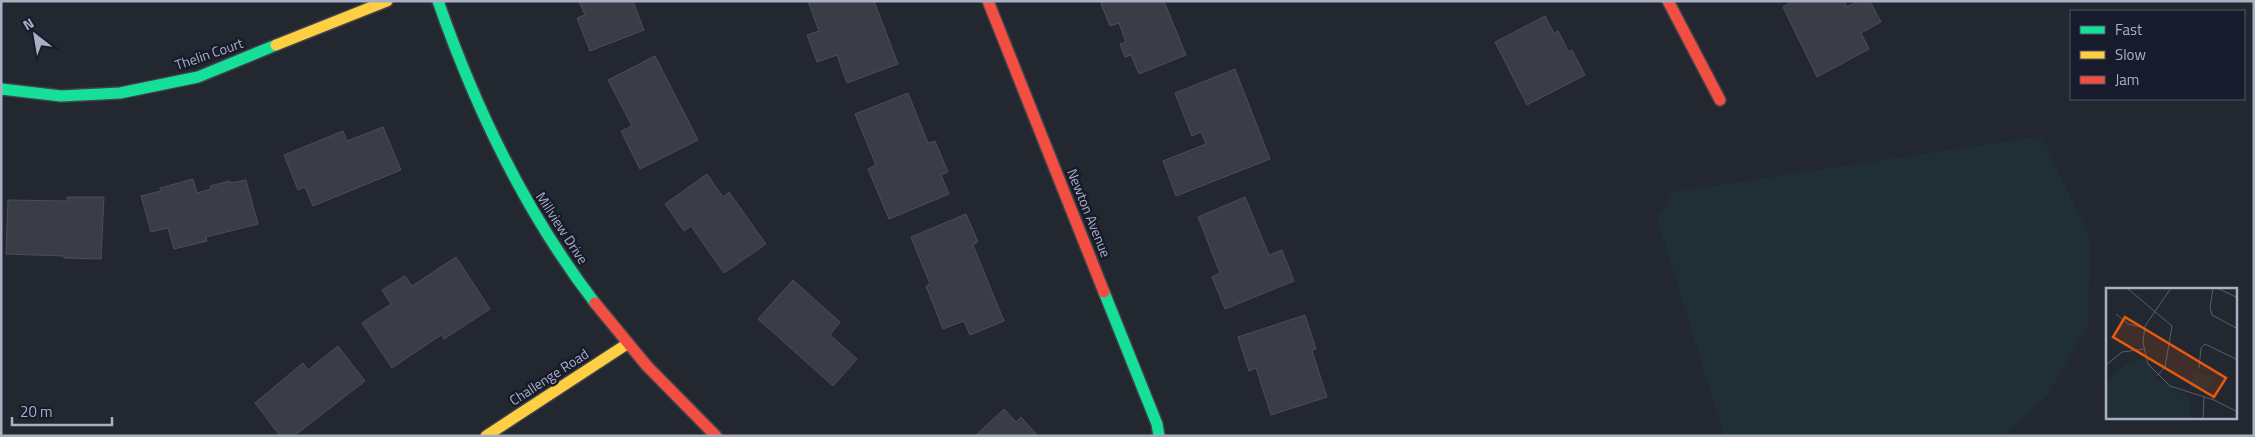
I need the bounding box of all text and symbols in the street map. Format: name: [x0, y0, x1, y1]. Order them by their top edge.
north arrow: [10, 10, 60, 60]
legend: [2070, 10, 2245, 100]
text: N: [18, 12, 38, 35]
text: Fast: [2115, 18, 2143, 41]
street label: Thelin Court: [172, 32, 246, 75]
text: Slow: [2115, 43, 2146, 66]
text: Jam: [2115, 68, 2139, 91]
street label: Newton Avenue: [1062, 165, 1117, 260]
street label: Millview Drive: [531, 187, 594, 268]
inset map: [2106, 288, 2238, 420]
street label: Challenge Road: [505, 343, 593, 410]
scale bar: [12, 394, 112, 426]
text: 20 m: [20, 400, 53, 423]

